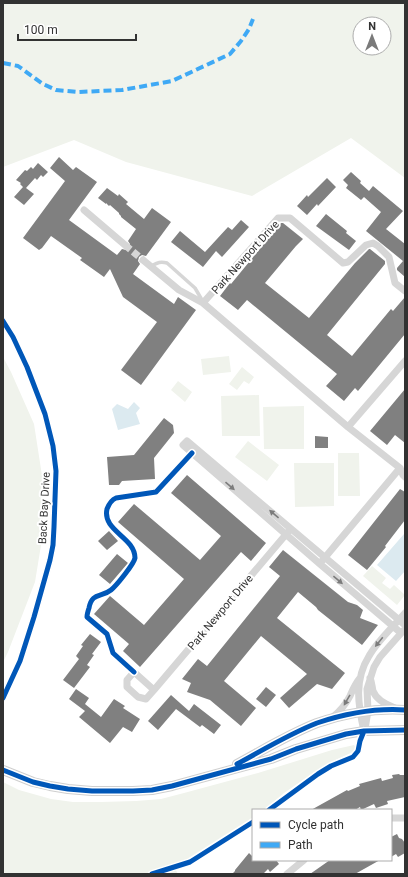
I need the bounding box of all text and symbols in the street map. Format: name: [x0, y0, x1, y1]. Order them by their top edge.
scale bar: [18, 16, 136, 42]
north arrow: [352, 16, 392, 56]
text: N: [368, 20, 376, 33]
text: 100 m: [24, 23, 58, 37]
street label: Park Newport Drive: [209, 218, 282, 297]
street label: Back Bay Drive: [36, 471, 53, 544]
one-way arrow: [224, 481, 235, 490]
one-way arrow: [269, 509, 279, 518]
street label: Park Newport Drive: [185, 572, 256, 653]
one-way arrow: [333, 575, 344, 584]
one-way arrow: [375, 637, 384, 648]
one-way arrow: [343, 694, 350, 706]
legend: [252, 809, 392, 861]
text: Cycle path: [288, 818, 344, 832]
text: Path: [288, 838, 313, 852]

